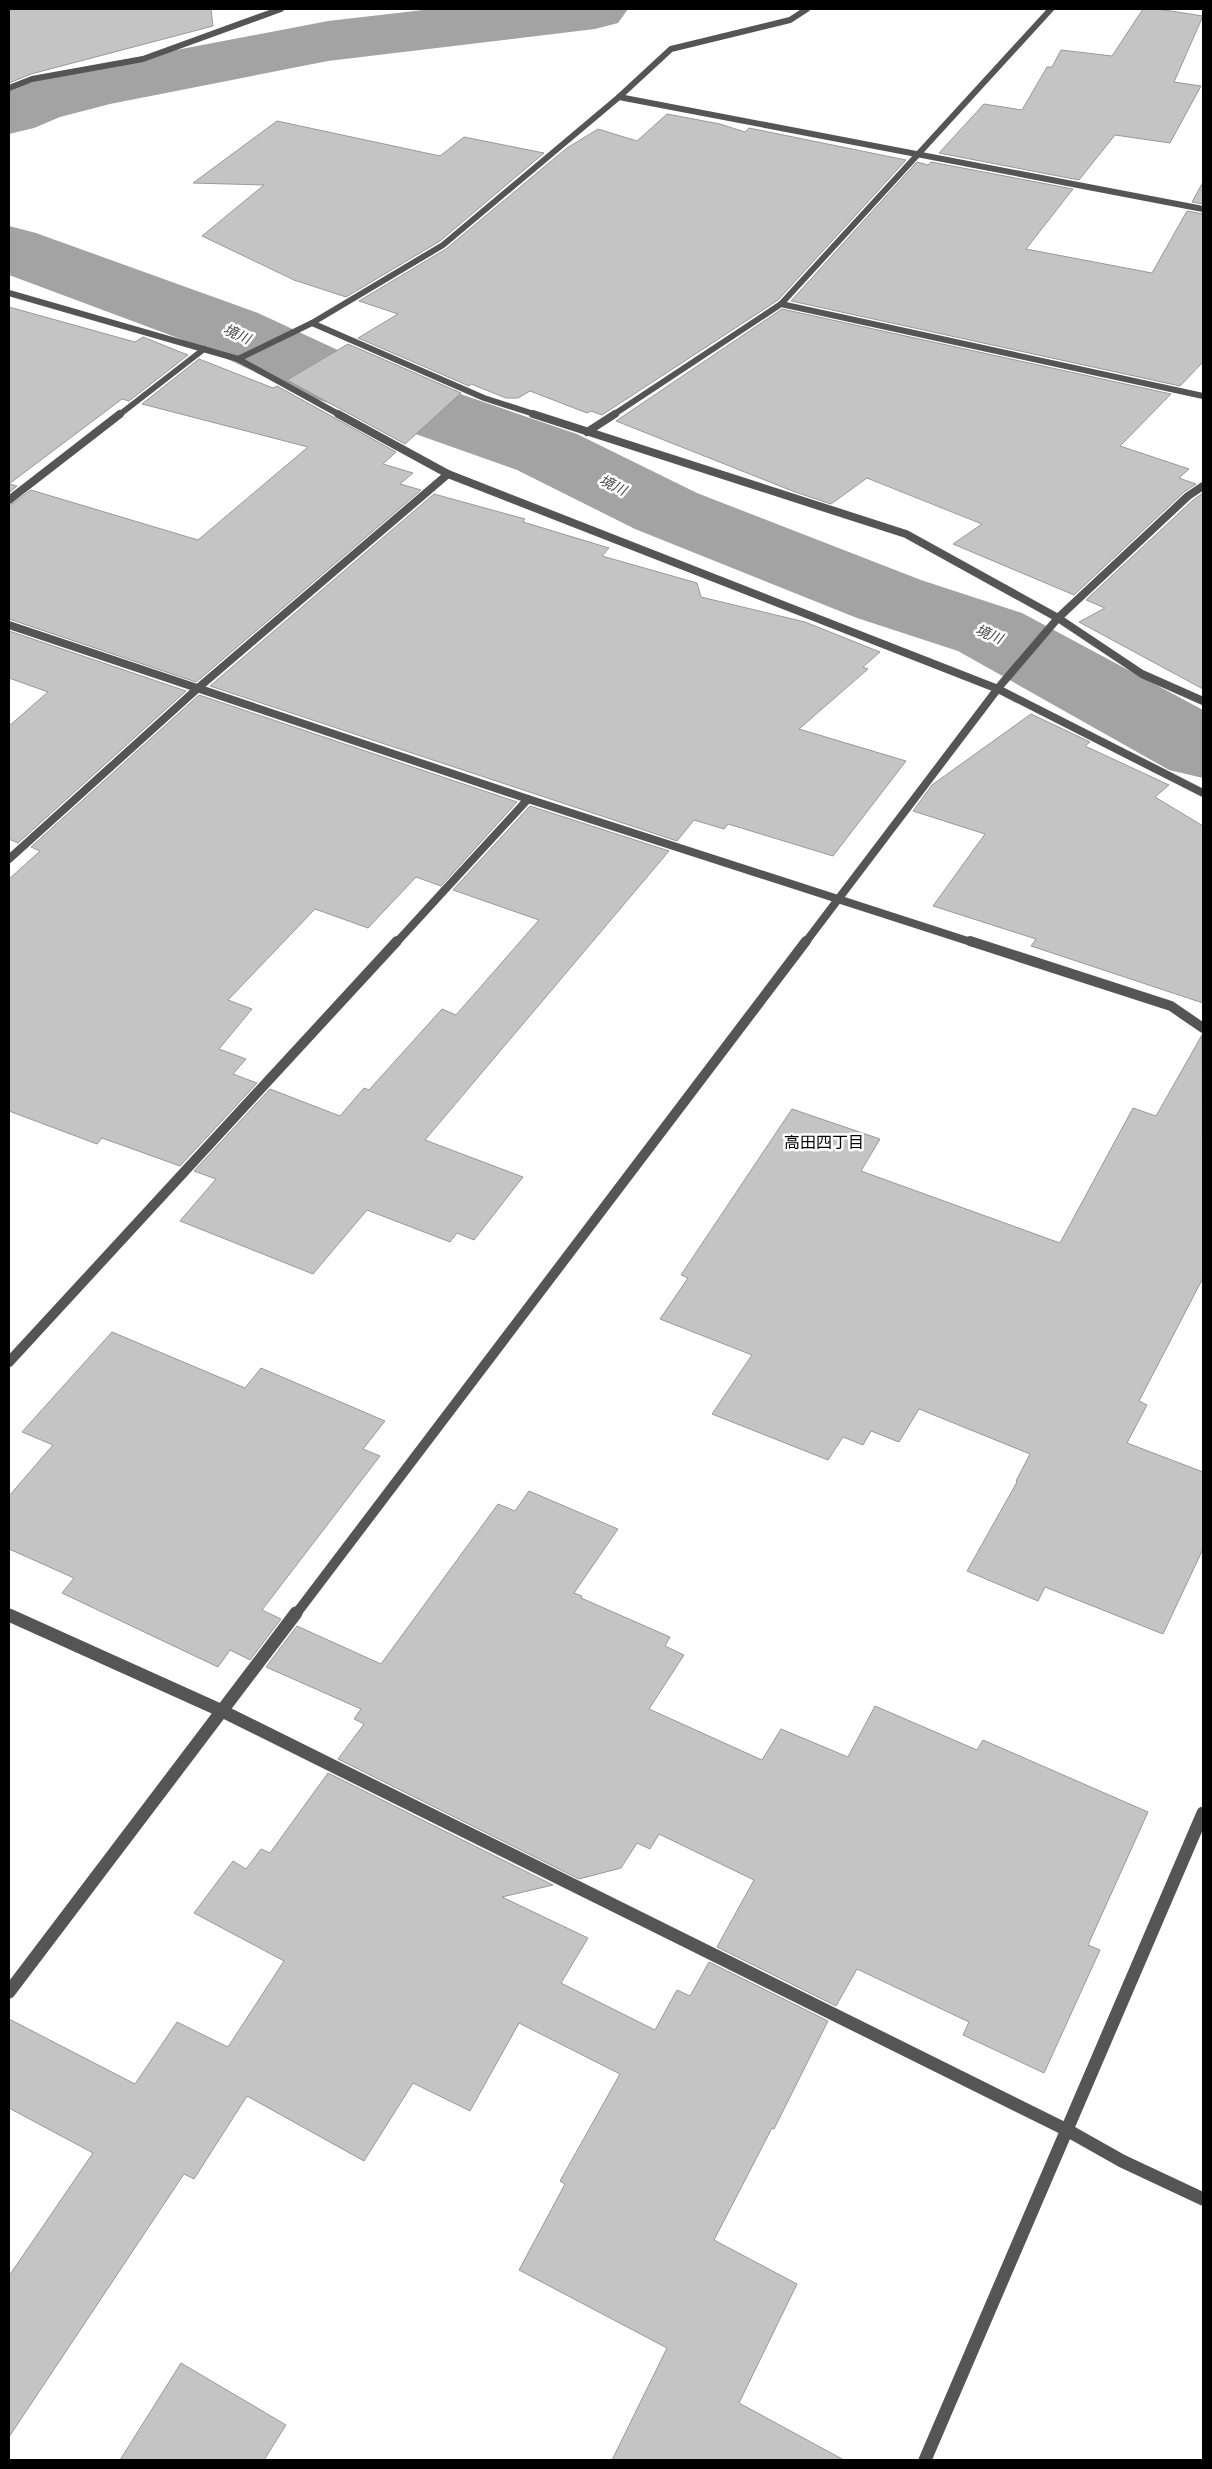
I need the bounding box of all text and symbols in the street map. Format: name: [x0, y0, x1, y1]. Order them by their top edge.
water label: 境川: [221, 321, 255, 349]
water label: 境川: [596, 472, 631, 500]
water label: 境川: [973, 621, 1007, 649]
district label: 高田四丁目: [784, 1133, 864, 1153]

